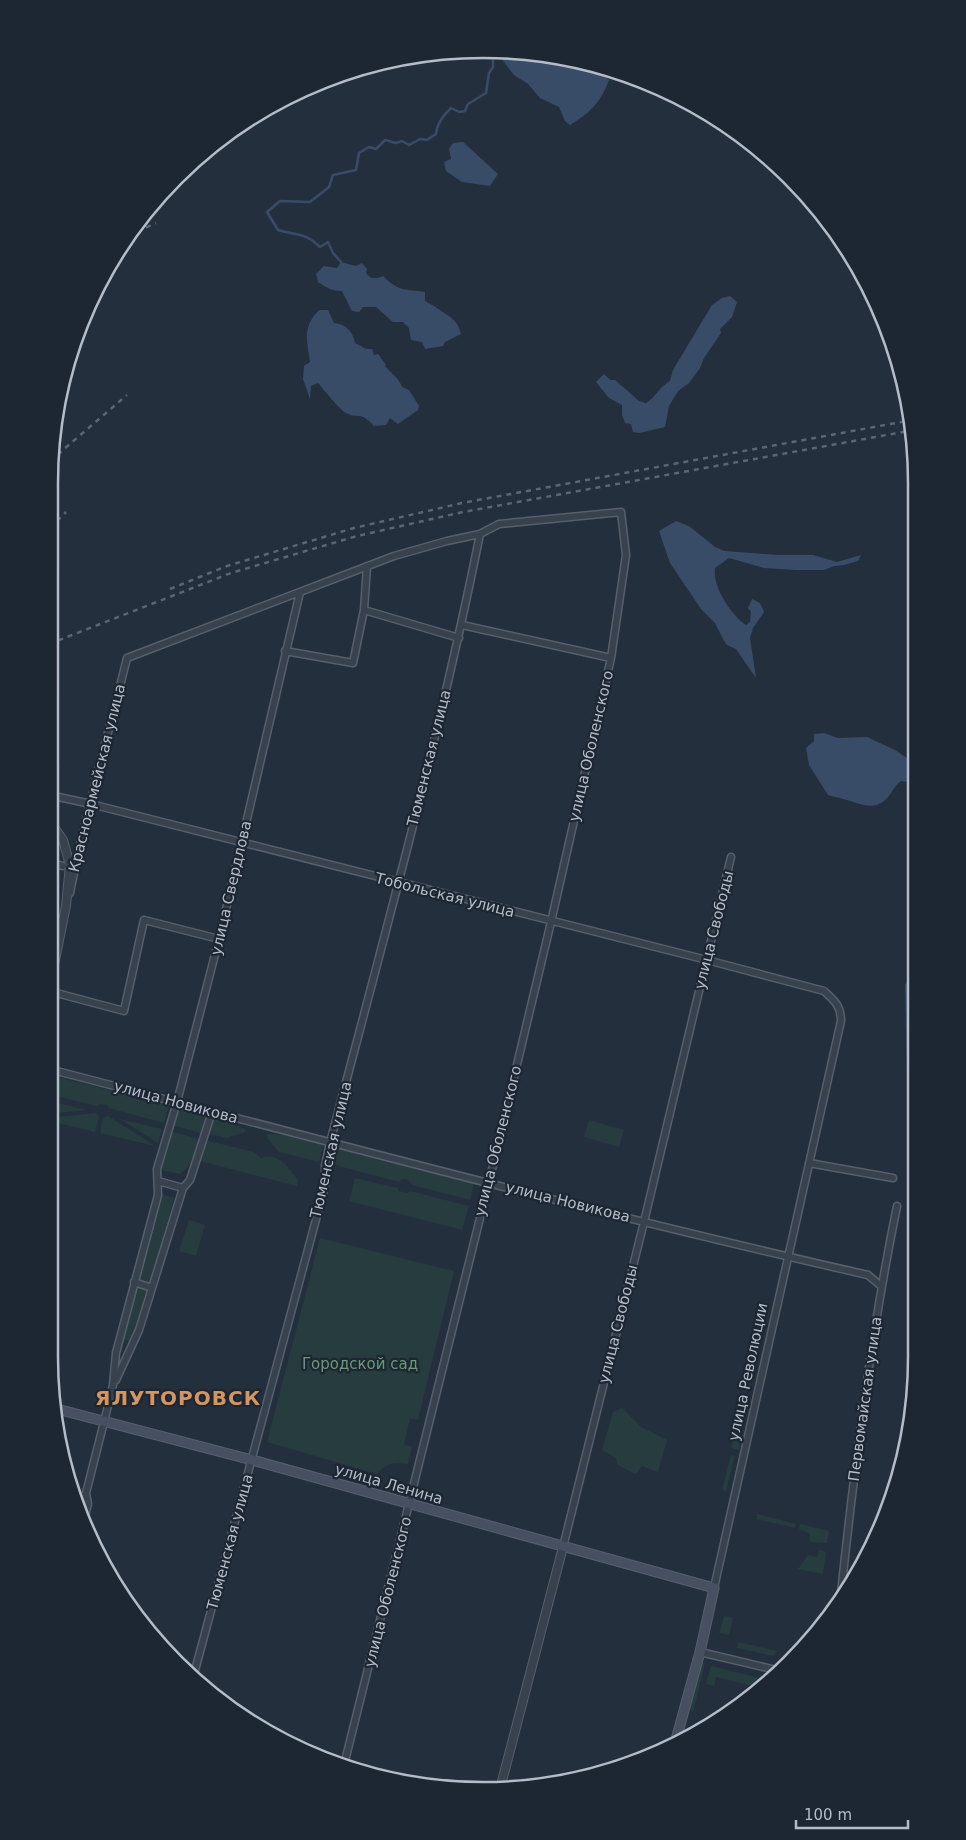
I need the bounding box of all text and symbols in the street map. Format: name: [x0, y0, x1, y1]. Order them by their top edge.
street label: улица Оболенского: [565, 669, 617, 823]
street label: Красноармейская улица: [65, 682, 129, 874]
street label: Тюменская улица: [403, 688, 455, 829]
street label: улица Свердлова: [207, 819, 255, 957]
street label: Тобольская улица: [372, 869, 517, 921]
street label: улица Свободы: [691, 869, 737, 991]
street label: улица Оболенского: [471, 1064, 525, 1218]
street label: улица Новикова: [112, 1077, 240, 1127]
street label: Тюменская улица: [306, 1080, 356, 1221]
street label: улица Новикова: [504, 1178, 632, 1226]
street label: улица Свободы: [595, 1263, 641, 1385]
street label: улица Революции: [725, 1301, 771, 1443]
street label: Первомайская улица: [845, 1315, 885, 1483]
park label: Городской сад: [302, 1355, 418, 1373]
district label: ЯЛУТОРОВСК: [95, 1386, 261, 1410]
street label: улица Ленина: [333, 1460, 445, 1508]
street label: Тюменская улица: [203, 1472, 257, 1613]
street label: улица Оболенского: [361, 1515, 415, 1669]
scale bar: [796, 1798, 908, 1830]
text: 100 m: [804, 1806, 852, 1824]

